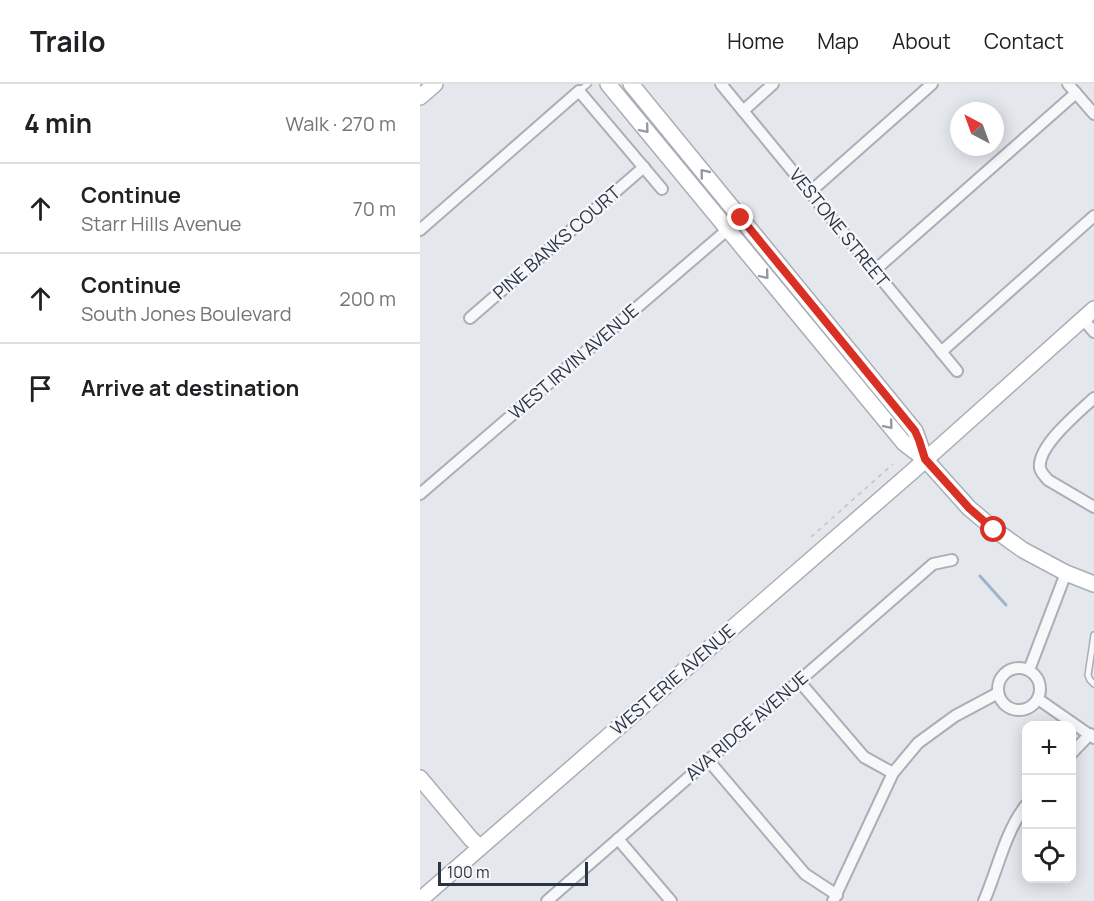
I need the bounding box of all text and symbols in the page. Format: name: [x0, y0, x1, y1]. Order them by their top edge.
text: Trailo: [30, 22, 106, 60]
text: Home: [727, 27, 784, 55]
text: Map: [817, 27, 859, 55]
text: About: [892, 27, 951, 55]
text: Contact: [984, 27, 1064, 55]
north arrow: [950, 102, 1004, 156]
text: 4 min: [24, 105, 92, 141]
text: Walk · 270 m: [285, 110, 396, 137]
one-way arrow: [638, 122, 649, 133]
street label: VESTONE STREET: [784, 163, 895, 292]
one-way arrow: [700, 169, 711, 180]
text: Continue: [81, 180, 181, 210]
street label: PINE BANKS COURT: [488, 180, 625, 304]
icon: ahead: [24, 192, 57, 225]
text: 70 m: [353, 195, 396, 222]
route end: [727, 204, 753, 230]
text: Starr Hills Avenue: [81, 210, 242, 237]
one-way arrow: [758, 268, 769, 279]
text: Continue: [81, 270, 181, 300]
icon: ahead: [24, 282, 57, 315]
text: 200 m: [339, 285, 396, 312]
street label: WEST IRVIN AVENUE: [503, 298, 643, 424]
text: South Jones Boulevard: [81, 300, 292, 327]
icon: arrive: [24, 372, 57, 405]
text: Arrive at destination: [81, 373, 299, 403]
one-way arrow: [882, 418, 893, 429]
route start: [980, 516, 1006, 542]
street label: WEST ERIE AVENUE: [605, 618, 740, 740]
street label: AVA RIDGE AVENUE: [680, 665, 813, 785]
map controls: [1022, 721, 1076, 883]
button: +: [1022, 721, 1076, 775]
button: −: [1022, 775, 1076, 829]
button: locate: [1022, 829, 1076, 883]
scale bar: [438, 859, 588, 886]
text: 100 m: [447, 861, 490, 883]

